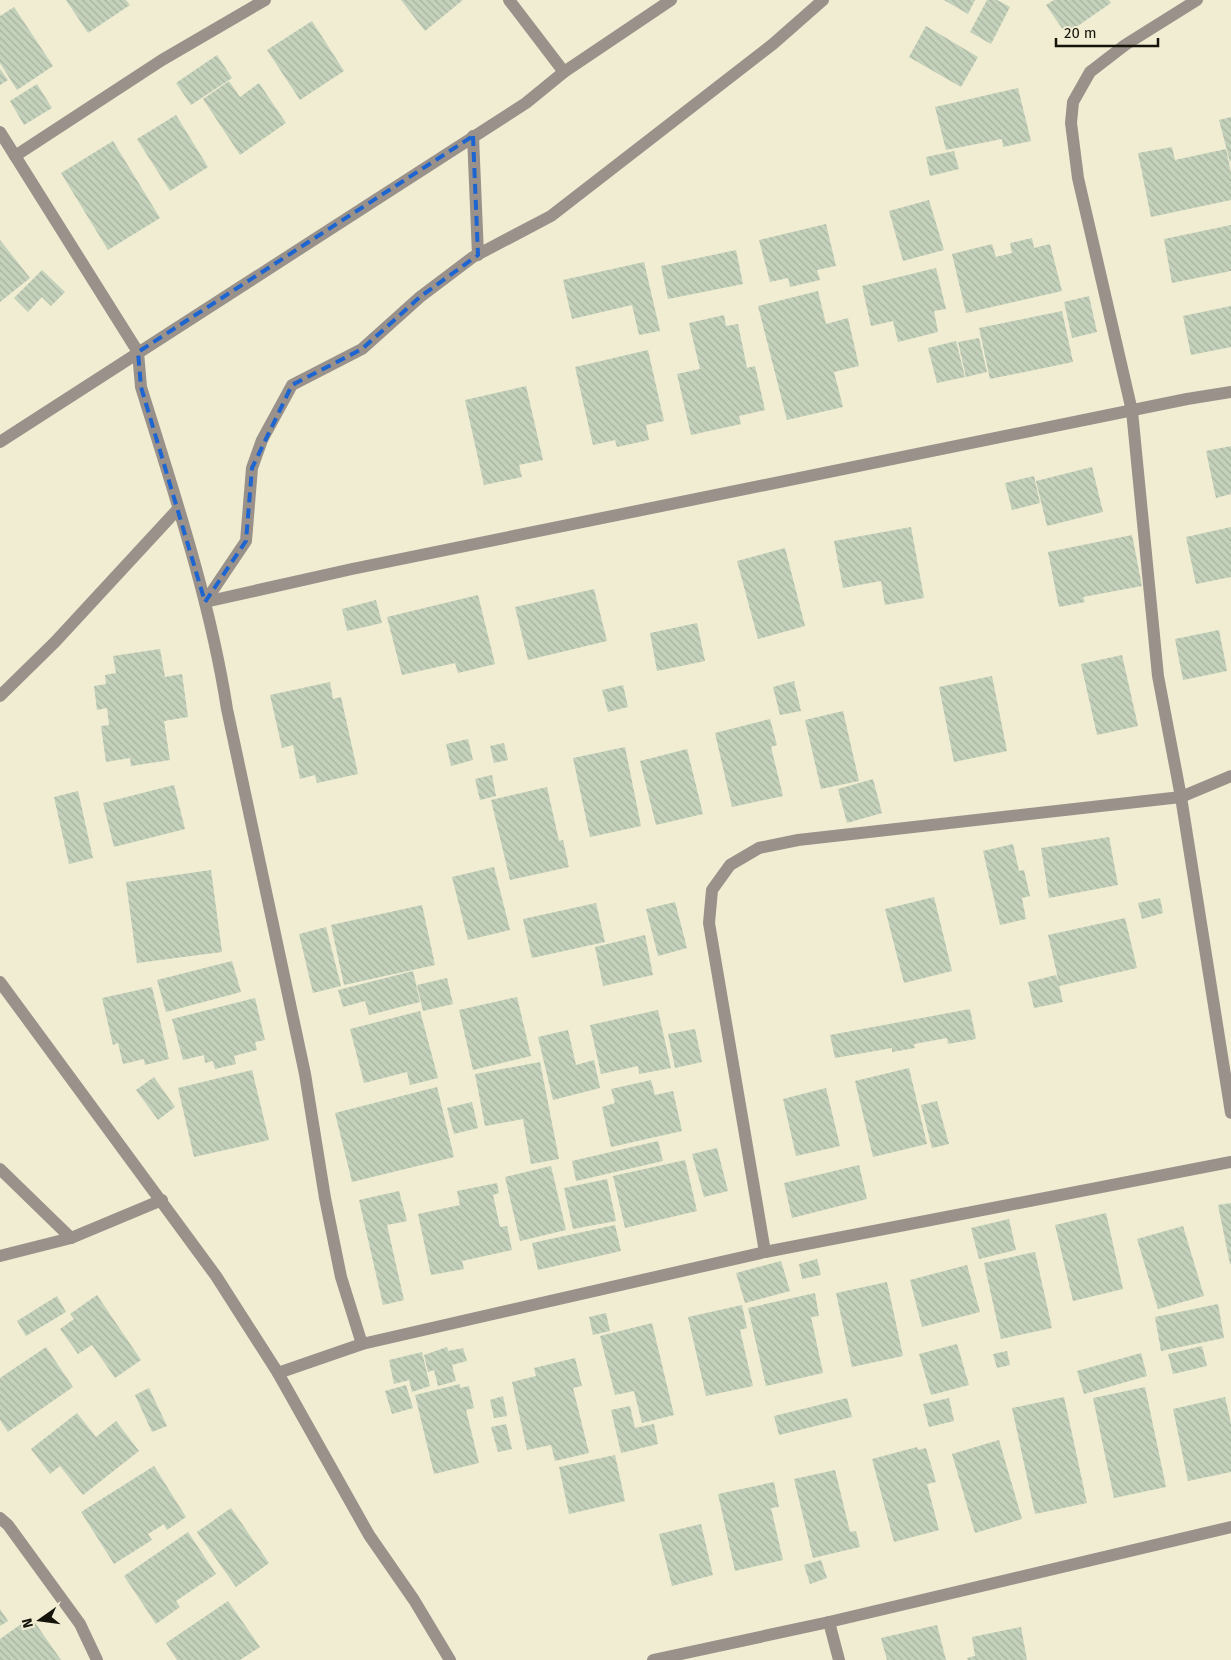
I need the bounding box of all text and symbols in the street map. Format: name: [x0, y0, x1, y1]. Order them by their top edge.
scale bar: [1056, 15, 1158, 47]
text: 20 m: [1064, 24, 1097, 42]
north arrow: [15, 1595, 65, 1645]
text: N: [18, 1616, 37, 1630]

